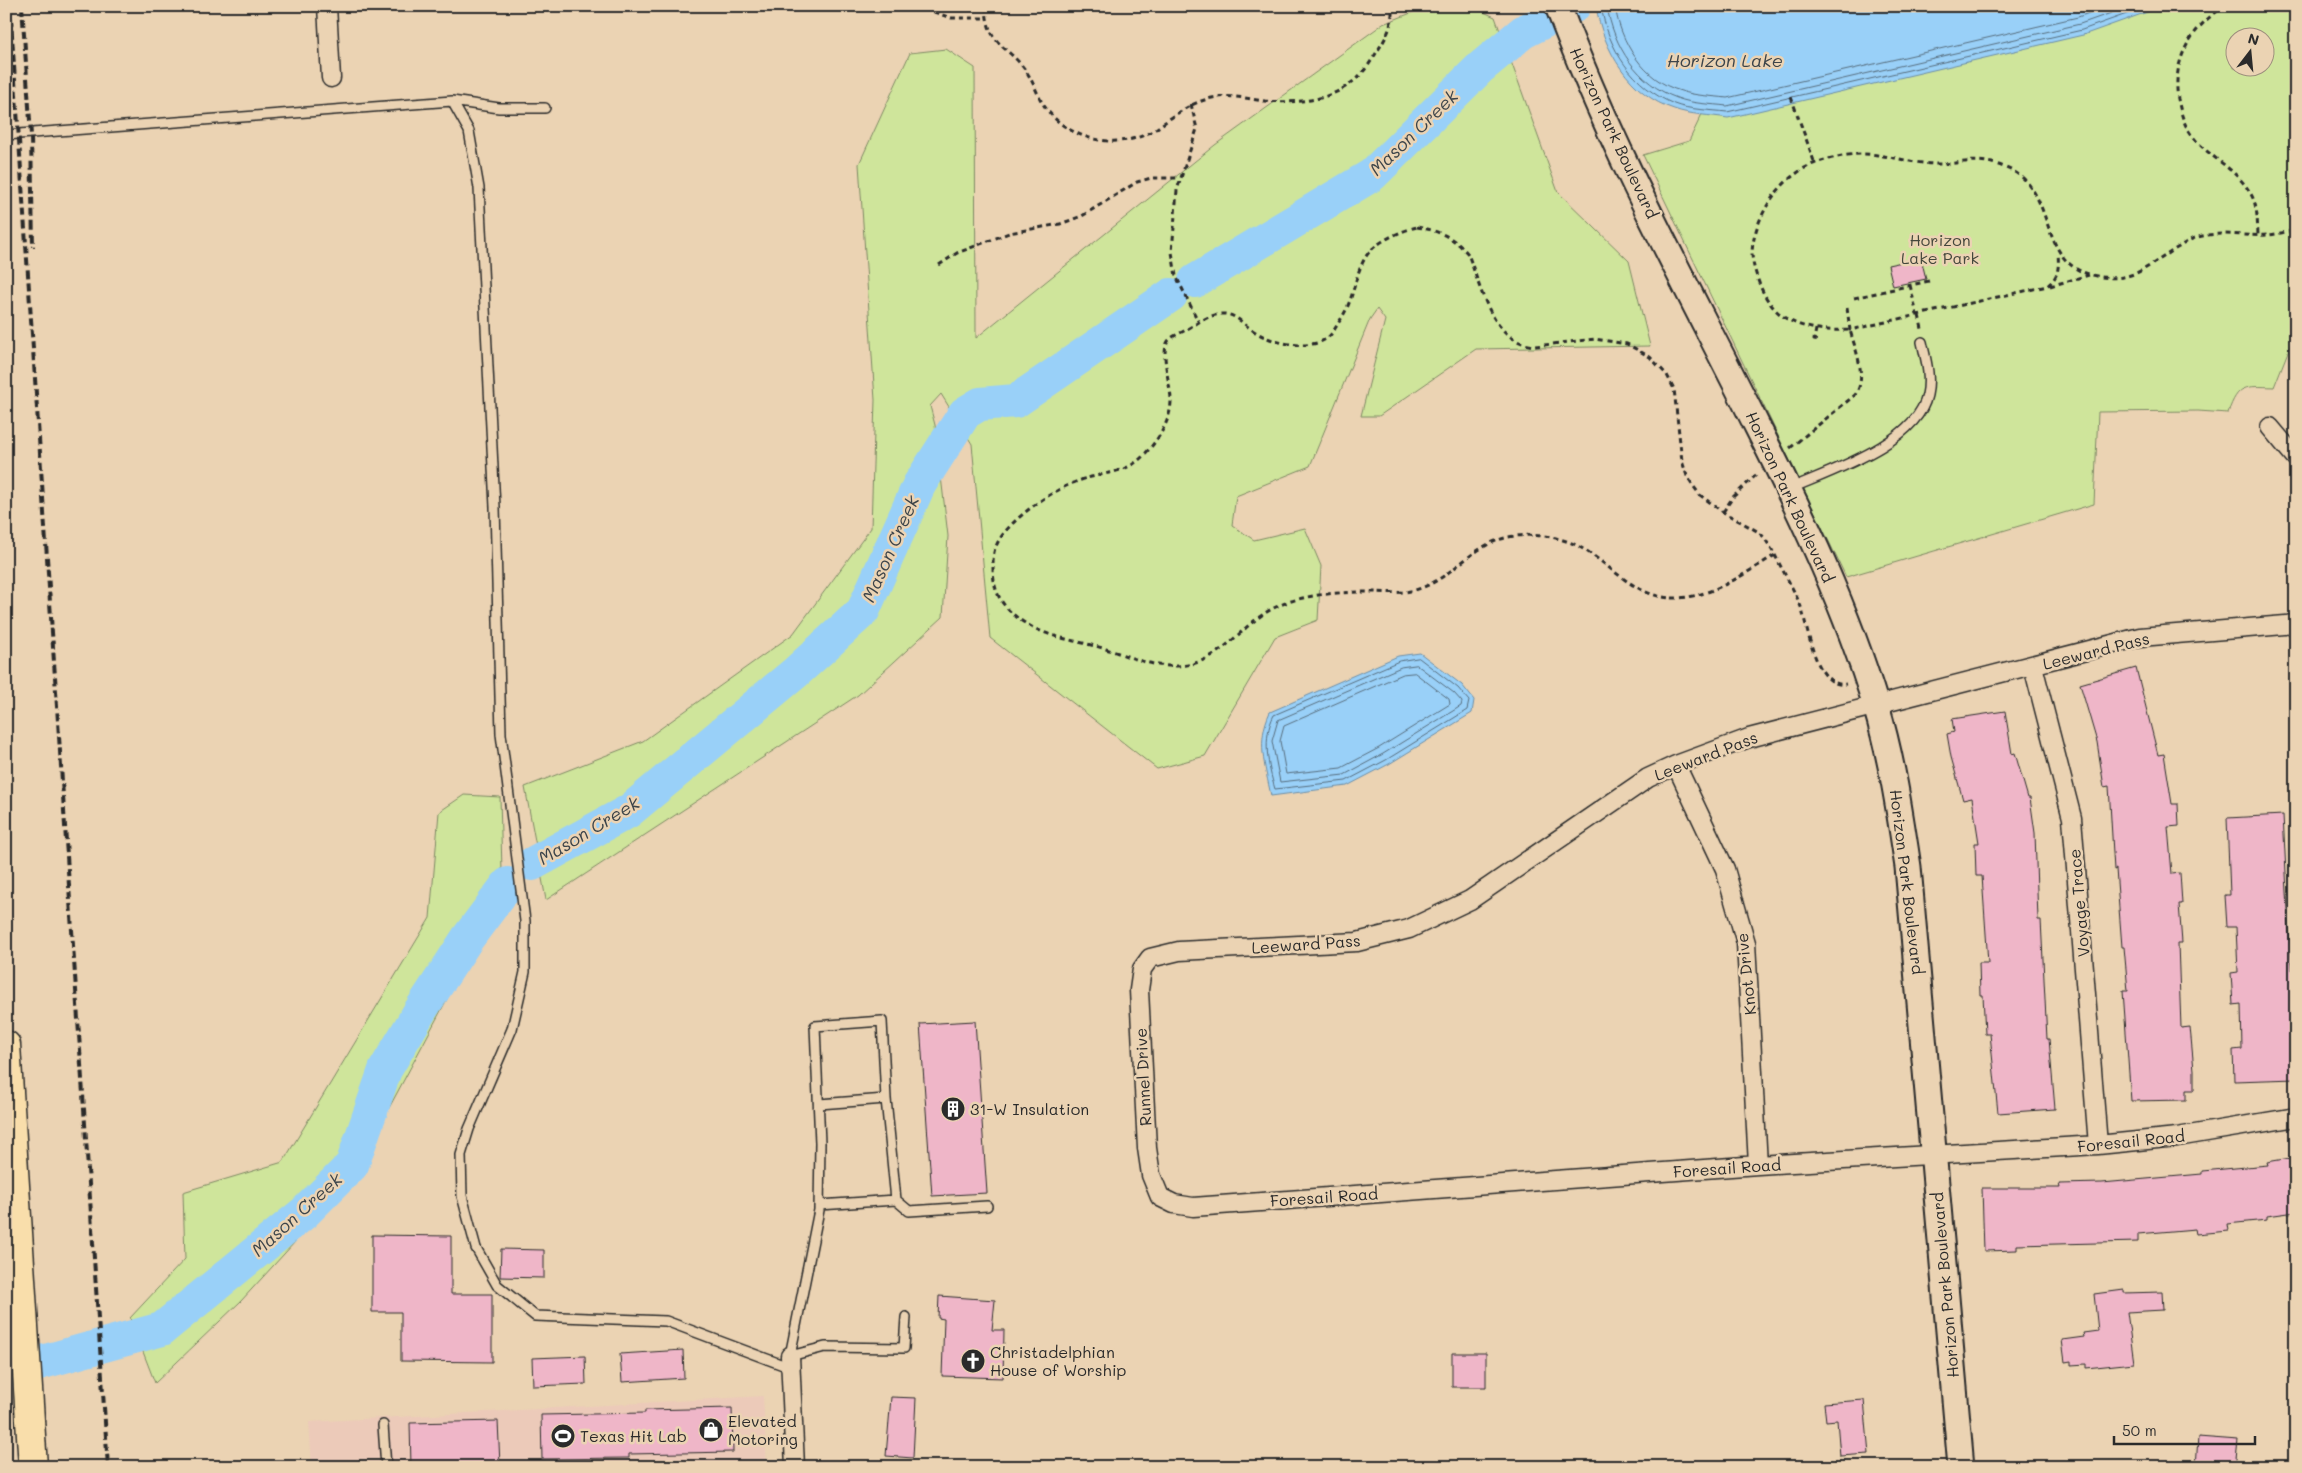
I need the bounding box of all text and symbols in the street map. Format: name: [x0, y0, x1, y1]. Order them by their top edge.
north arrow: [2224, 28, 2274, 78]
text: N: [2246, 28, 2261, 50]
street label: Horizon Park Boulevard: [1566, 44, 1663, 222]
water label: Horizon Lake: [1667, 48, 1783, 72]
water label: Mason Creek: [1364, 84, 1463, 181]
park label: Horizon Lake Park: [1901, 229, 1979, 268]
street label: Horizon Park Boulevard: [1742, 408, 1839, 586]
water label: Mason Creek: [856, 491, 925, 606]
street label: Leeward Pass: [2040, 627, 2151, 674]
street label: Leeward Pass: [1651, 726, 1761, 785]
street label: Horizon Park Boulevard: [1886, 788, 1929, 976]
water label: Mason Creek: [533, 790, 644, 870]
street label: Voyage Trace: [2063, 848, 2094, 958]
street label: Leeward Pass: [1251, 929, 1361, 958]
street label: Knot Drive: [1731, 932, 1760, 1016]
street label: Runnel Drive: [1129, 1028, 1156, 1127]
building icon: 31-W Insulation: [940, 1096, 966, 1122]
place label: 31-W Insulation: [970, 1098, 1089, 1119]
street label: Foresail Road: [2076, 1124, 2186, 1157]
street label: Foresail Road: [1672, 1153, 1782, 1182]
water label: Mason Creek: [246, 1167, 347, 1261]
street label: Foresail Road: [1269, 1182, 1379, 1211]
street label: Horizon Park Boulevard: [1926, 1191, 1963, 1379]
place label: Christadelphian House of Worship: [990, 1341, 1127, 1380]
church icon: Christadelphian House of Worship: [960, 1348, 986, 1374]
place label: Elevated Motoring: [728, 1410, 798, 1449]
scale bar: [2114, 1413, 2256, 1445]
shop icon: Elevated Motoring: [698, 1417, 724, 1443]
text: 50 m: [2122, 1420, 2157, 1440]
sports icon: Texas Hit Lab: [550, 1423, 576, 1449]
place label: Texas Hit Lab: [580, 1425, 687, 1446]

